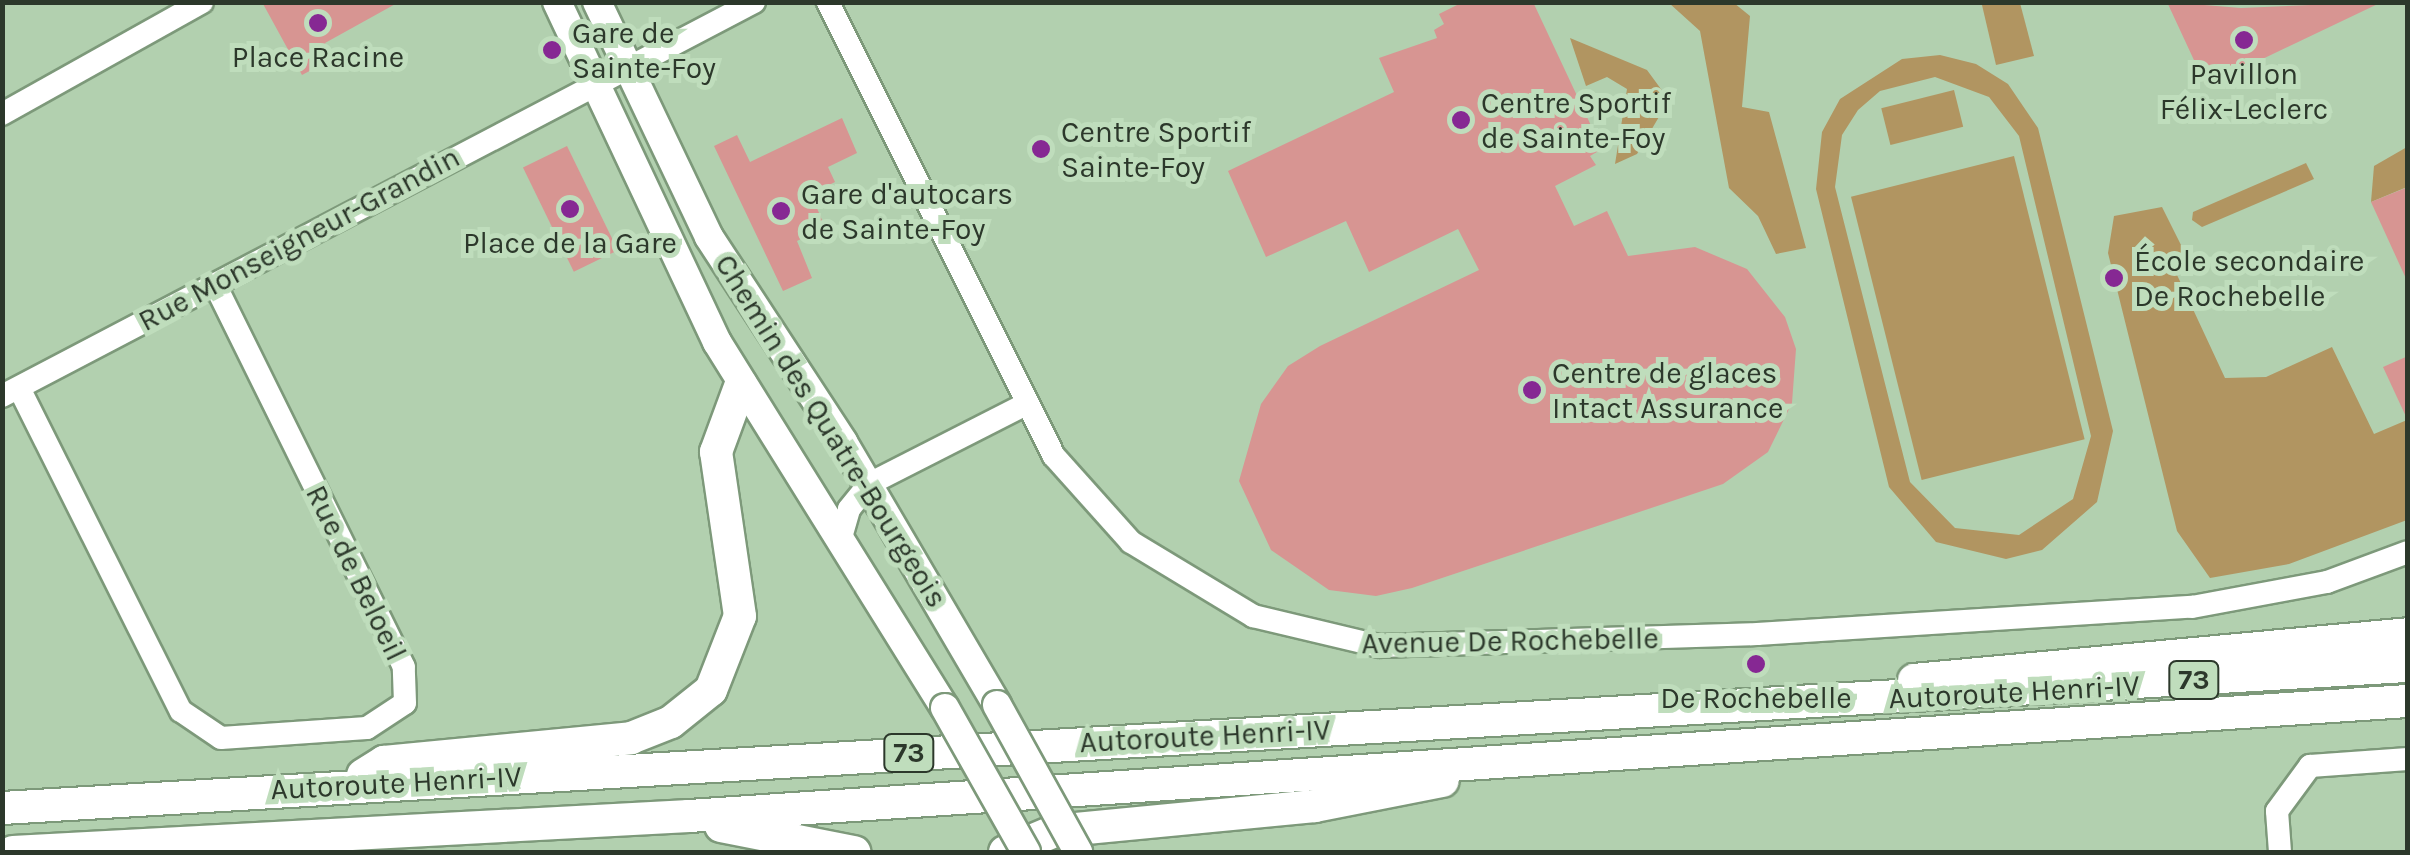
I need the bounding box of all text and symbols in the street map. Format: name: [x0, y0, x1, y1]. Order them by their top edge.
marker: Place Racine: [307, 12, 329, 34]
place label: Gare de Sainte-Foy: [572, 15, 716, 86]
marker: Pavillon Félix-Leclerc: [2233, 29, 2255, 51]
place label: Place Racine: [232, 39, 404, 75]
marker: Gare de Sainte-Foy: [541, 39, 563, 61]
place label: Pavillon Félix-Leclerc: [2160, 56, 2328, 126]
place label: Centre Sportif de Sainte-Foy: [1481, 85, 1671, 156]
marker: Centre Sportif de Sainte-Foy: [1450, 109, 1472, 131]
place label: Centre Sportif Sainte-Foy: [1061, 114, 1251, 184]
marker: Centre Sportif Sainte-Foy: [1030, 138, 1052, 160]
street label: Rue Monseigneur-Grandin: [132, 139, 466, 339]
place label: Gare d'autocars de Sainte-Foy: [801, 176, 1013, 246]
marker: Place de la Gare: [559, 198, 581, 220]
marker: Gare d'autocars de Sainte-Foy: [770, 200, 792, 222]
place label: Place de la Gare: [463, 225, 677, 261]
place label: École secondaire De Rochebelle: [2134, 243, 2364, 314]
street label: Chemin des Quatre-Bourgeois: [707, 248, 955, 614]
marker: École secondaire De Rochebelle: [2103, 267, 2125, 289]
place label: Centre de glaces Intact Assurance: [1552, 355, 1783, 426]
marker: Centre de glaces Intact Assurance: [1521, 379, 1543, 401]
street label: Rue de Beloeil: [298, 479, 414, 667]
street label: Avenue De Rochebelle: [1361, 620, 1659, 662]
marker: De Rochebelle: [1745, 653, 1767, 675]
road number: 73: [2166, 657, 2222, 703]
street label: Autoroute Henri-IV: [1888, 667, 2140, 717]
place label: De Rochebelle: [1660, 680, 1852, 716]
street label: Autoroute Henri-IV: [1079, 711, 1331, 761]
road number: 73: [882, 730, 936, 776]
street label: Autoroute Henri-IV: [270, 758, 522, 808]

